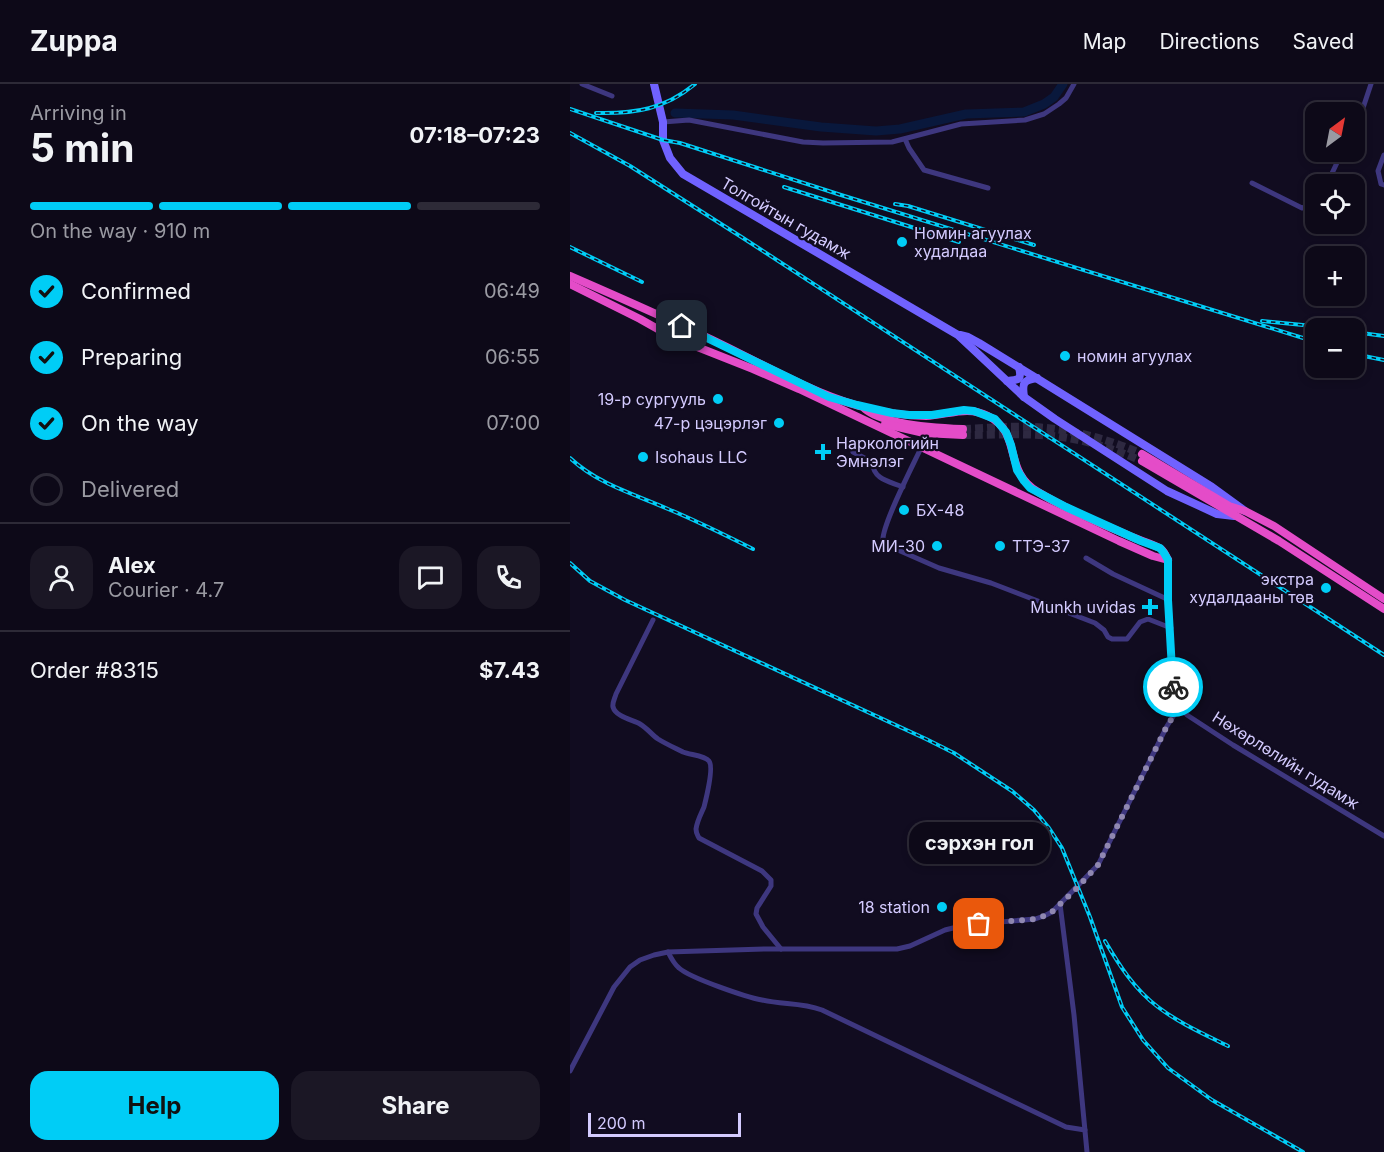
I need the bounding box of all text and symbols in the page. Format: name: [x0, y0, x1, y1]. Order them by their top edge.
text: Zuppa: [30, 24, 118, 58]
text: Map: [1083, 29, 1126, 54]
text: Directions: [1159, 29, 1260, 54]
text: Saved: [1293, 29, 1354, 54]
text: Arriving in: [30, 101, 127, 125]
north arrow: [1305, 102, 1365, 162]
map controls: [1305, 102, 1365, 378]
text: 07:18–07:23: [410, 122, 540, 148]
text: 5 min: [30, 124, 135, 171]
street label: Толгойтын гудамж: [717, 173, 855, 263]
button: locate: [1305, 174, 1365, 234]
text: On the way · 910 m: [30, 219, 210, 243]
place label: Номин агуулах худалдаа: [914, 223, 1032, 261]
marker: Номин агуулах худалдаа: [895, 235, 909, 249]
button: +: [1305, 246, 1365, 306]
icon: check: [30, 275, 63, 308]
text: Confirmed: [81, 278, 191, 304]
text: 06:49: [484, 279, 540, 303]
pin: [656, 300, 707, 351]
icon: home: [665, 309, 698, 342]
button: −: [1305, 318, 1365, 378]
icon: check: [30, 341, 63, 374]
text: Preparing: [81, 344, 182, 370]
text: 06:55: [485, 345, 540, 369]
place label: номин агуулах: [1077, 346, 1192, 366]
marker: номин агуулах: [1058, 349, 1072, 363]
place label: 19-р сургууль: [598, 389, 706, 409]
marker: 19-р сургууль: [711, 392, 725, 406]
icon: check: [30, 407, 63, 440]
text: On the way: [81, 410, 199, 436]
text: 07:00: [486, 411, 540, 435]
place label: 47-р цэцэрлэг: [654, 413, 767, 433]
marker: 47-р цэцэрлэг: [772, 416, 786, 430]
place label: Наркологийн Эмнэлэг: [836, 433, 939, 471]
marker: Наркологийн Эмнэлэг: [814, 443, 832, 461]
place label: Isohaus LLC: [655, 447, 748, 467]
marker: Isohaus LLC: [636, 450, 650, 464]
text: Delivered: [81, 476, 179, 502]
place label: БХ-48: [916, 500, 964, 520]
marker: БХ-48: [897, 503, 911, 517]
place label: МИ-30: [871, 536, 925, 556]
place label: ТТЭ-37: [1012, 536, 1070, 556]
marker: МИ-30: [930, 539, 944, 553]
marker: ТТЭ-37: [993, 539, 1007, 553]
button: person: [30, 546, 93, 609]
button: chat: [399, 546, 462, 609]
button: phone: [477, 546, 540, 609]
text: Alex: [108, 552, 156, 578]
place label: экстра худалдааны төв: [1189, 569, 1314, 607]
text: Courier · 4.7: [108, 578, 224, 602]
marker: экстра худалдааны төв: [1319, 581, 1333, 595]
place label: Munkh uvidas: [1030, 597, 1136, 617]
marker: Munkh uvidas: [1141, 598, 1159, 616]
text: Order #8315: [30, 657, 159, 683]
text: $7.43: [479, 657, 540, 683]
courier: [1143, 657, 1203, 717]
icon: bike: [1157, 671, 1190, 704]
street label: Нөхөрлөлийн гудамж: [1209, 707, 1363, 813]
callout: сэрхэн гол: [908, 822, 1050, 864]
text: сэрхэн гол: [925, 831, 1034, 855]
place label: 18 station: [858, 897, 930, 917]
pin: [953, 898, 1004, 949]
marker: 18 station: [935, 900, 949, 914]
icon: bag: [962, 907, 995, 940]
button: Help: [30, 1071, 279, 1140]
button: Share: [291, 1071, 540, 1140]
scale bar: [588, 1110, 741, 1138]
text: 200 m: [597, 1113, 645, 1133]

